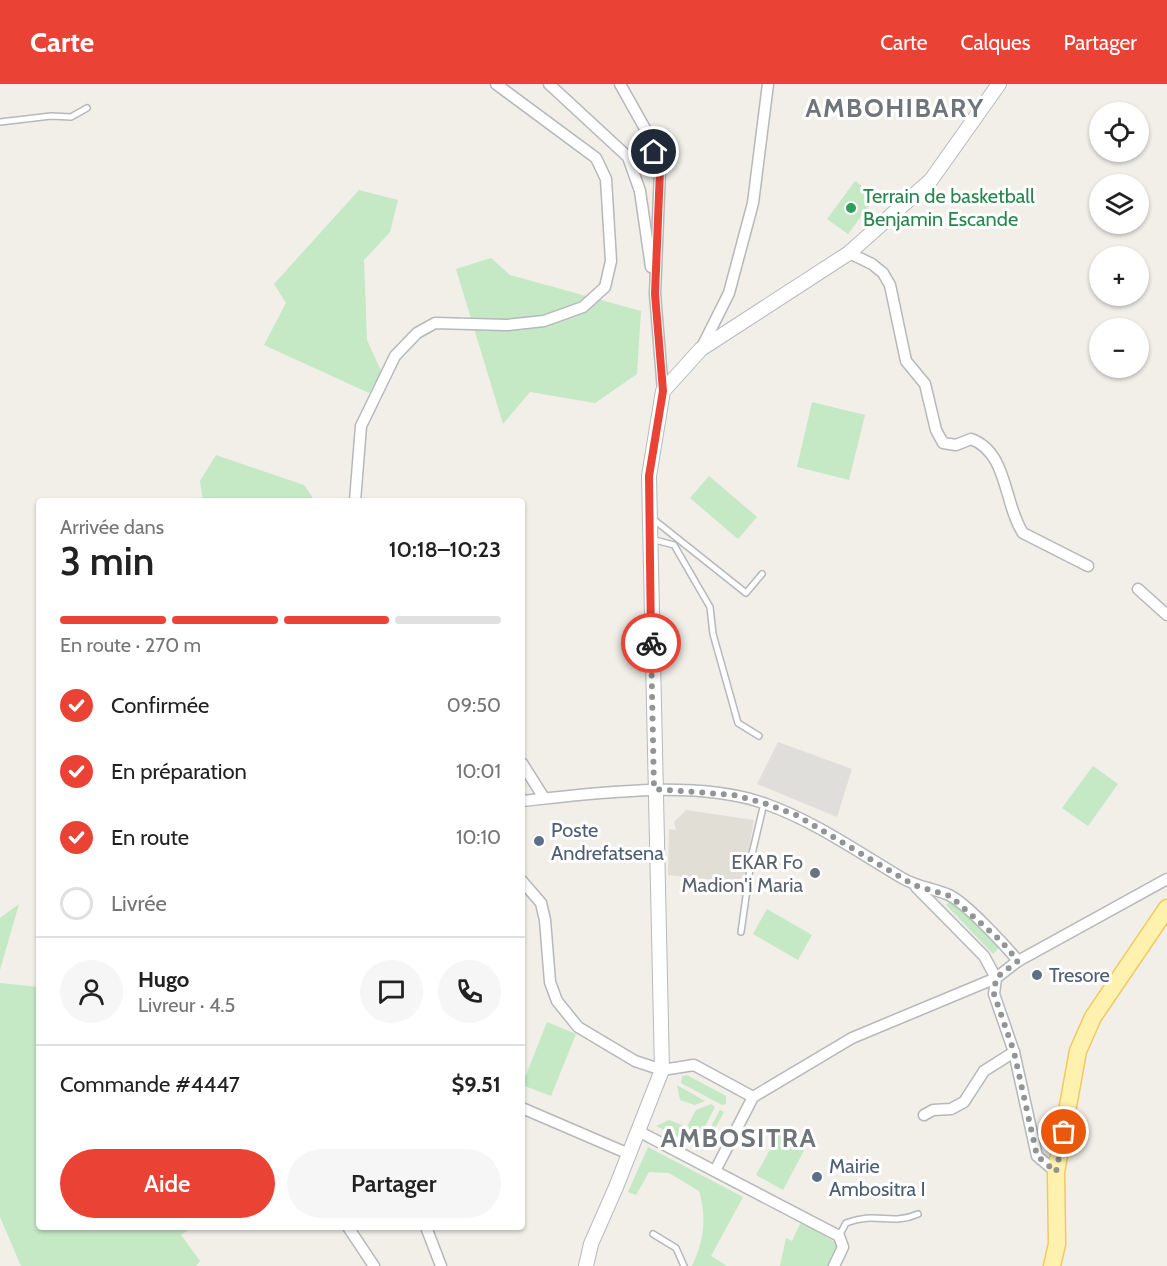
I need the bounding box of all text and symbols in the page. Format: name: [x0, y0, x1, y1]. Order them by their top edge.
text: Carte: [30, 25, 94, 59]
text: Carte: [880, 30, 928, 55]
text: Calques: [961, 30, 1031, 55]
text: Partager: [1064, 30, 1137, 55]
district label: AMBOHIBARY: [805, 92, 985, 124]
map controls: [1089, 102, 1149, 378]
button: locate: [1089, 102, 1149, 162]
pin: [628, 126, 679, 177]
icon: home: [637, 135, 670, 168]
button: layers: [1089, 174, 1149, 234]
place label: Terrain de basketball Benjamin Escande: [863, 184, 1035, 231]
marker: Terrain de basketball Benjamin Escande: [844, 201, 858, 215]
button: +: [1089, 246, 1149, 306]
button: −: [1089, 318, 1149, 378]
text: Arrivée dans: [60, 515, 164, 539]
text: 10:18–10:23: [389, 536, 501, 563]
text: 3 min: [60, 537, 154, 585]
courier: [621, 613, 681, 673]
icon: bike: [635, 627, 668, 660]
text: En route · 270 m: [60, 633, 201, 657]
icon: check: [60, 689, 93, 722]
text: Confirmée: [111, 692, 209, 719]
text: 09:50: [447, 693, 501, 717]
icon: check: [60, 755, 93, 788]
text: En préparation: [111, 758, 247, 785]
text: 10:01: [456, 759, 501, 783]
place label: Poste Andrefatsena: [551, 818, 664, 865]
icon: check: [60, 821, 93, 854]
text: En route: [111, 824, 189, 851]
text: 10:10: [456, 825, 501, 849]
marker: Poste Andrefatsena: [532, 834, 546, 848]
place label: EKAR Fo Madion'i Maria: [681, 850, 803, 897]
marker: EKAR Fo Madion'i Maria: [808, 866, 822, 880]
text: Livrée: [111, 890, 167, 917]
button: person: [60, 960, 123, 1023]
button: chat: [360, 960, 423, 1023]
button: phone: [438, 960, 501, 1023]
place label: Tresore: [1049, 963, 1110, 987]
text: Hugo: [138, 966, 189, 993]
marker: Tresore: [1030, 968, 1044, 982]
text: Livreur · 4.5: [138, 993, 235, 1017]
text: Commande #4447: [60, 1071, 240, 1098]
text: $9.51: [451, 1071, 501, 1098]
pin: [1038, 1106, 1089, 1157]
icon: bag: [1047, 1115, 1080, 1148]
district label: AMBOSITRA: [661, 1122, 817, 1154]
button: Aide: [60, 1149, 275, 1218]
button: Partager: [287, 1149, 501, 1218]
place label: Mairie Ambositra I: [829, 1154, 926, 1201]
marker: Mairie Ambositra I: [810, 1170, 824, 1184]

